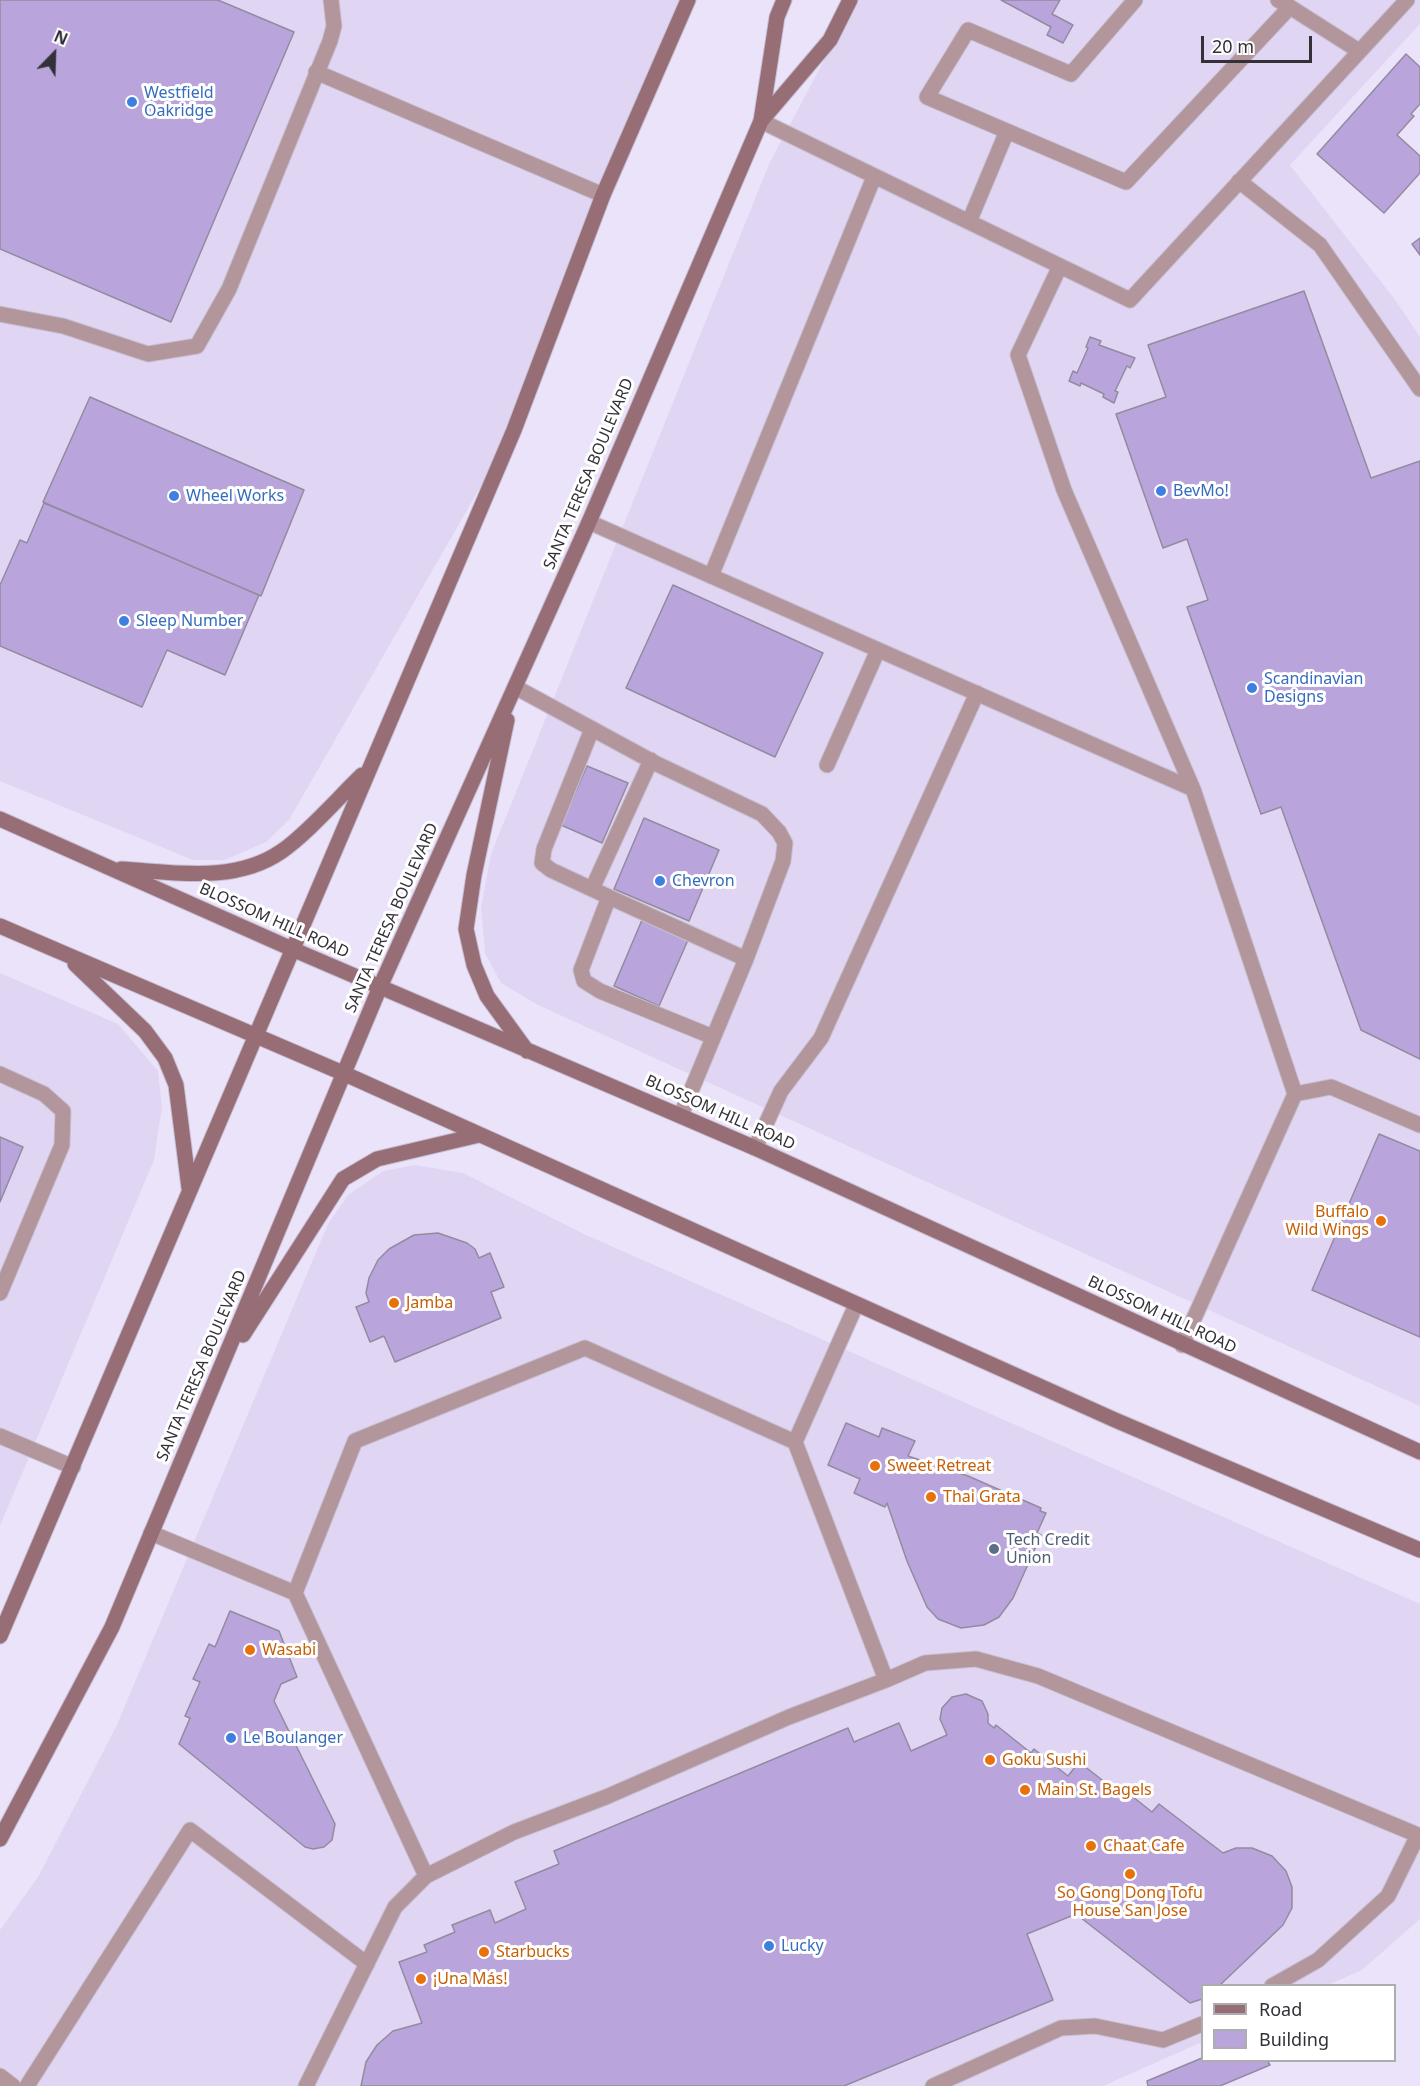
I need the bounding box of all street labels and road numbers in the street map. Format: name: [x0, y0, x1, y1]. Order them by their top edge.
street label: SANTA TERESA BOULEVARD: [540, 376, 638, 572]
street label: SANTA TERESA BOULEVARD: [341, 820, 443, 1016]
street label: BLOSSOM HILL ROAD: [196, 879, 352, 963]
street label: BLOSSOM HILL ROAD: [642, 1071, 798, 1155]
street label: SANTA TERESA BOULEVARD: [153, 1268, 251, 1464]
street label: BLOSSOM HILL ROAD: [1085, 1272, 1239, 1358]

